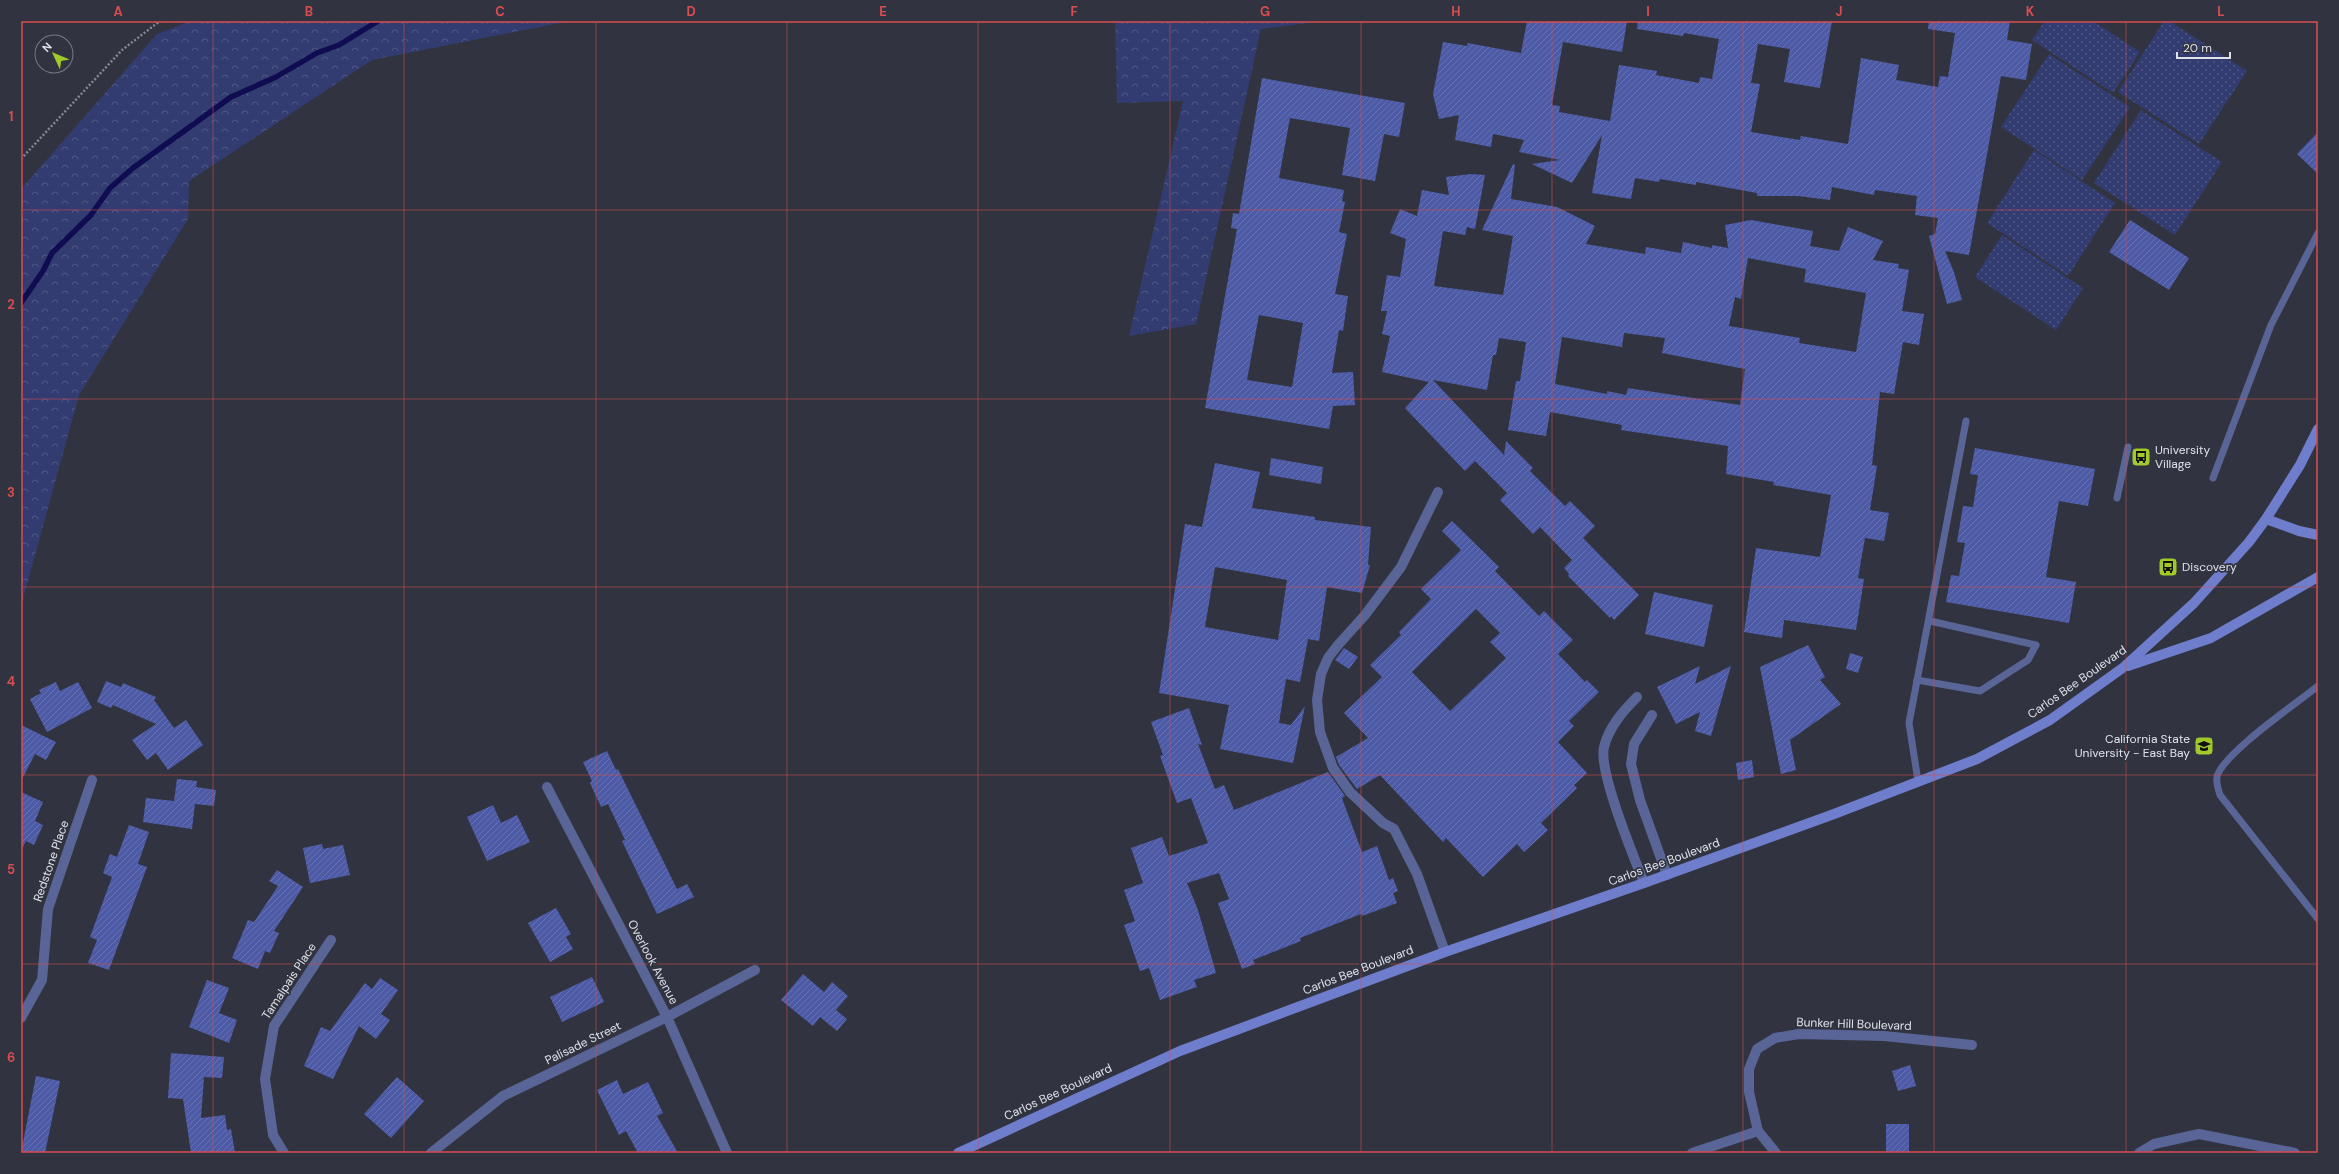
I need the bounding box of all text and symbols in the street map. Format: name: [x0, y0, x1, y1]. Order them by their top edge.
text: A: [113, 3, 123, 20]
text: B: [305, 3, 313, 20]
text: C: [495, 3, 505, 20]
text: D: [686, 3, 696, 20]
text: E: [879, 3, 887, 20]
text: F: [1070, 3, 1078, 20]
text: G: [1260, 3, 1270, 20]
text: H: [1451, 3, 1461, 20]
text: I: [1646, 3, 1650, 20]
text: J: [1835, 3, 1843, 20]
text: K: [2026, 3, 2035, 20]
text: L: [2217, 3, 2225, 20]
north arrow: [34, 34, 74, 74]
scale bar: [2177, 34, 2230, 60]
text: N: [39, 39, 55, 55]
text: 20 m: [2183, 40, 2212, 56]
text: 1: [9, 108, 13, 125]
text: 2: [7, 296, 15, 313]
place label: University Village: [2155, 442, 2211, 472]
bus stop icon: University Village: [2130, 446, 2152, 468]
text: 3: [7, 484, 15, 501]
bus stop icon: Discovery: [2157, 556, 2179, 578]
place label: Discovery: [2182, 559, 2237, 575]
street label: Carlos Bee Boulevard: [2024, 642, 2130, 722]
text: 4: [7, 673, 15, 690]
place label: California State University - East Bay: [2075, 731, 2190, 761]
school or university icon: California State University - East Bay: [2193, 735, 2215, 757]
street label: Redstone Place: [30, 818, 73, 904]
street label: Carlos Bee Boulevard: [1606, 834, 1722, 890]
text: 5: [7, 861, 15, 878]
street label: Overlook Avenue: [624, 917, 682, 1007]
street label: Tamalpais Place: [258, 939, 320, 1022]
street label: Carlos Bee Boulevard: [1300, 941, 1416, 999]
street label: Bunker Hill Boulevard: [1796, 1014, 1912, 1034]
street label: Palisade Street: [542, 1018, 624, 1068]
text: 6: [7, 1049, 15, 1066]
street label: Carlos Bee Boulevard: [1001, 1060, 1115, 1124]

